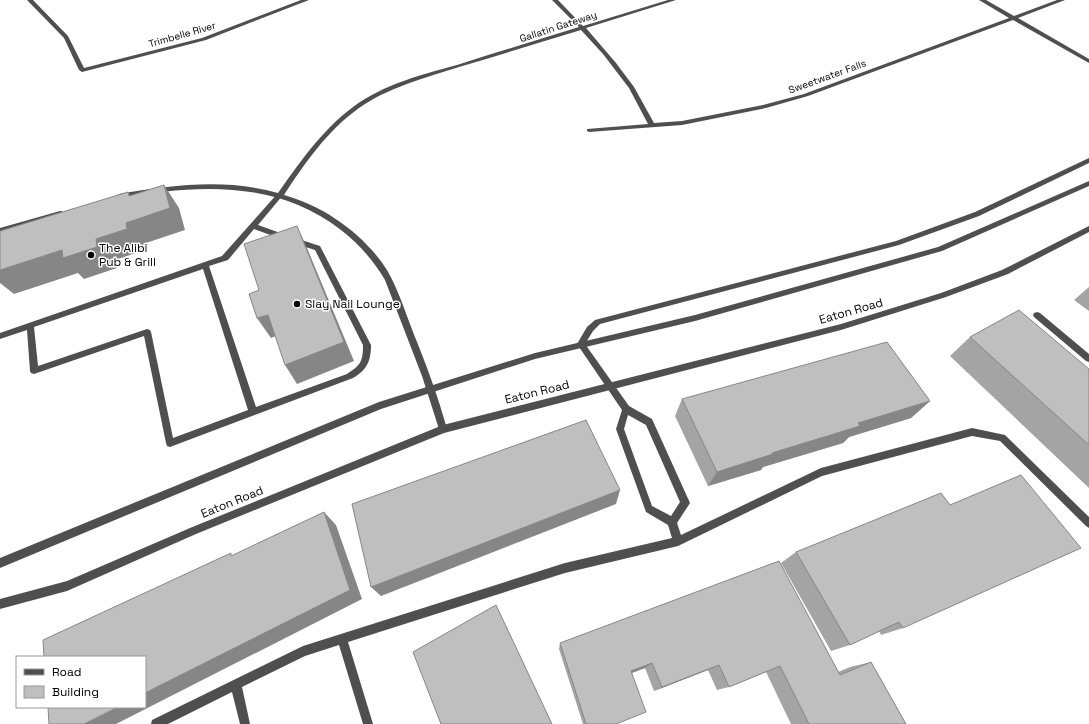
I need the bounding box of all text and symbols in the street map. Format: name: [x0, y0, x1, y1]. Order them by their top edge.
street label: Gallatin Gateway: [518, 8, 598, 45]
street label: Trimbelle River: [147, 19, 217, 50]
street label: Sweetwater Falls: [787, 56, 868, 97]
place label: The Alibi Pub & Grill: [99, 240, 156, 270]
marker: The Alibi Pub & Grill: [86, 250, 96, 260]
street label: Eaton Road: [817, 294, 885, 328]
place label: Slay Nail Lounge: [305, 296, 400, 312]
marker: Slay Nail Lounge: [292, 299, 302, 309]
street label: Eaton Road: [503, 376, 571, 408]
street label: Eaton Road: [198, 482, 266, 522]
legend: [16, 656, 146, 708]
text: Road: [52, 664, 81, 680]
text: Building: [52, 684, 99, 700]

